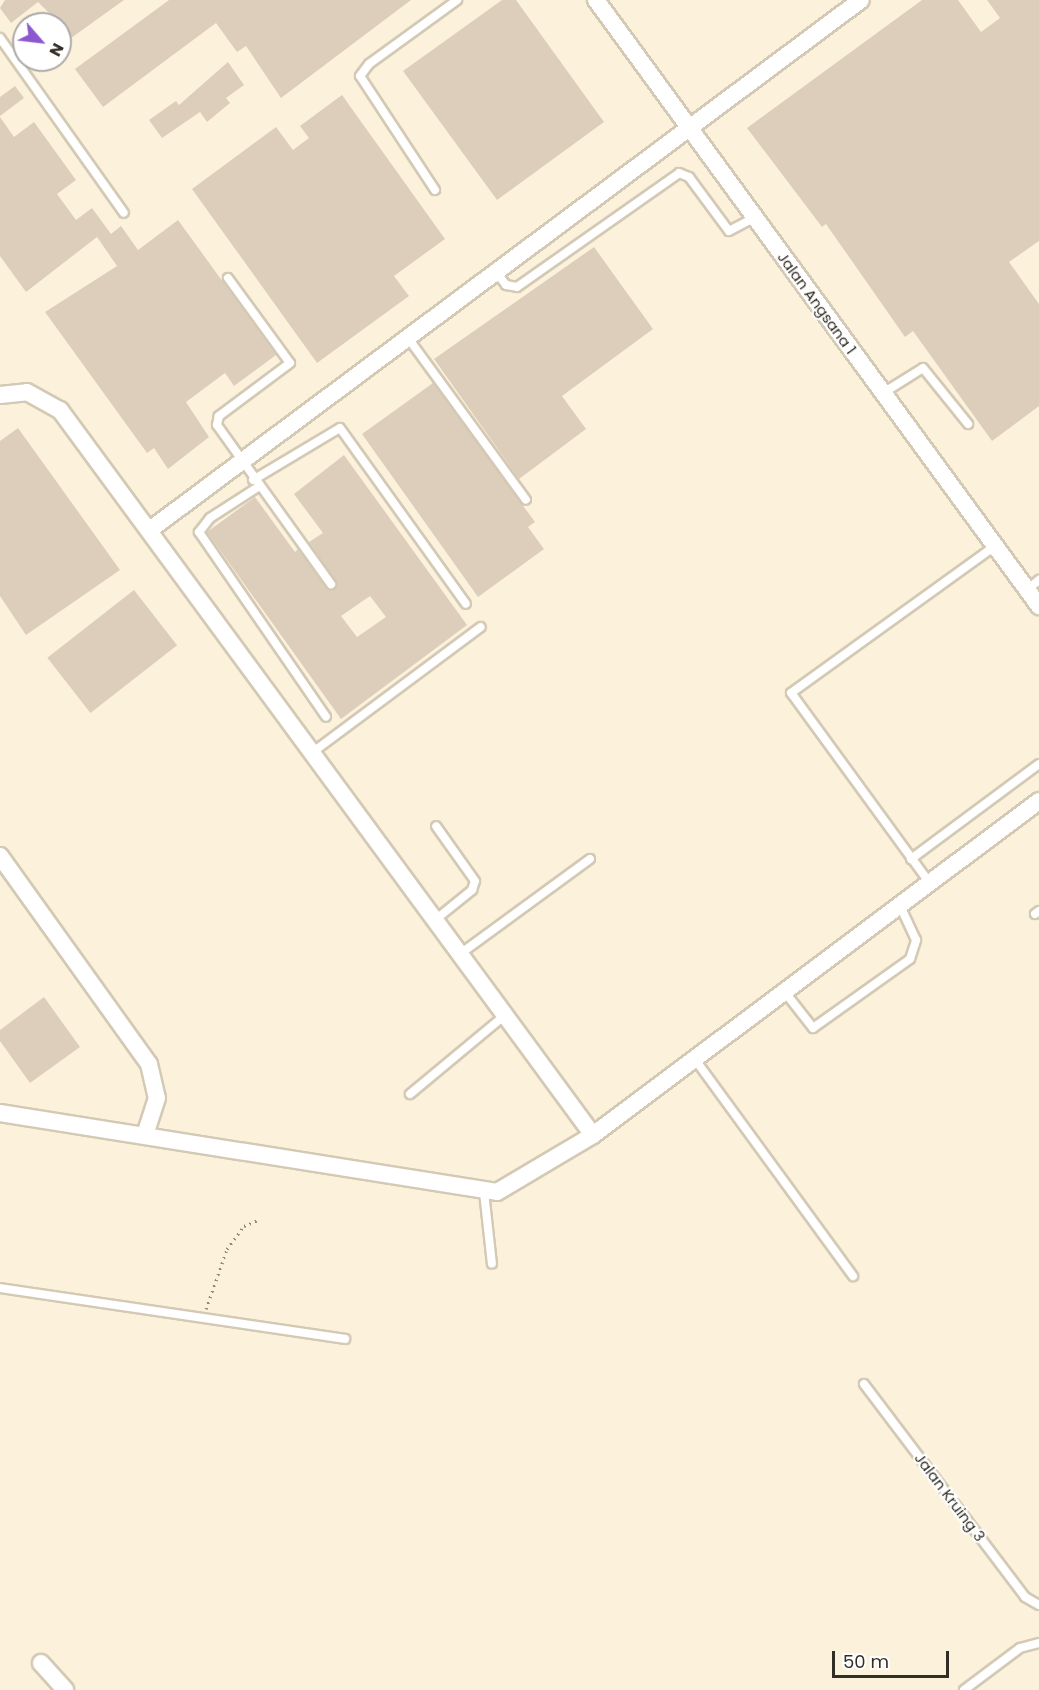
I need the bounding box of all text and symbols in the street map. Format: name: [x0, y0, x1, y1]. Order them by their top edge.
north arrow: [12, 12, 72, 72]
text: N: [44, 39, 70, 60]
street label: Jalan Angsana 1: [774, 248, 860, 358]
street label: Jalan Kruing 3: [911, 1449, 989, 1545]
scale bar: [835, 1639, 952, 1677]
text: 50 m: [843, 1649, 889, 1674]

